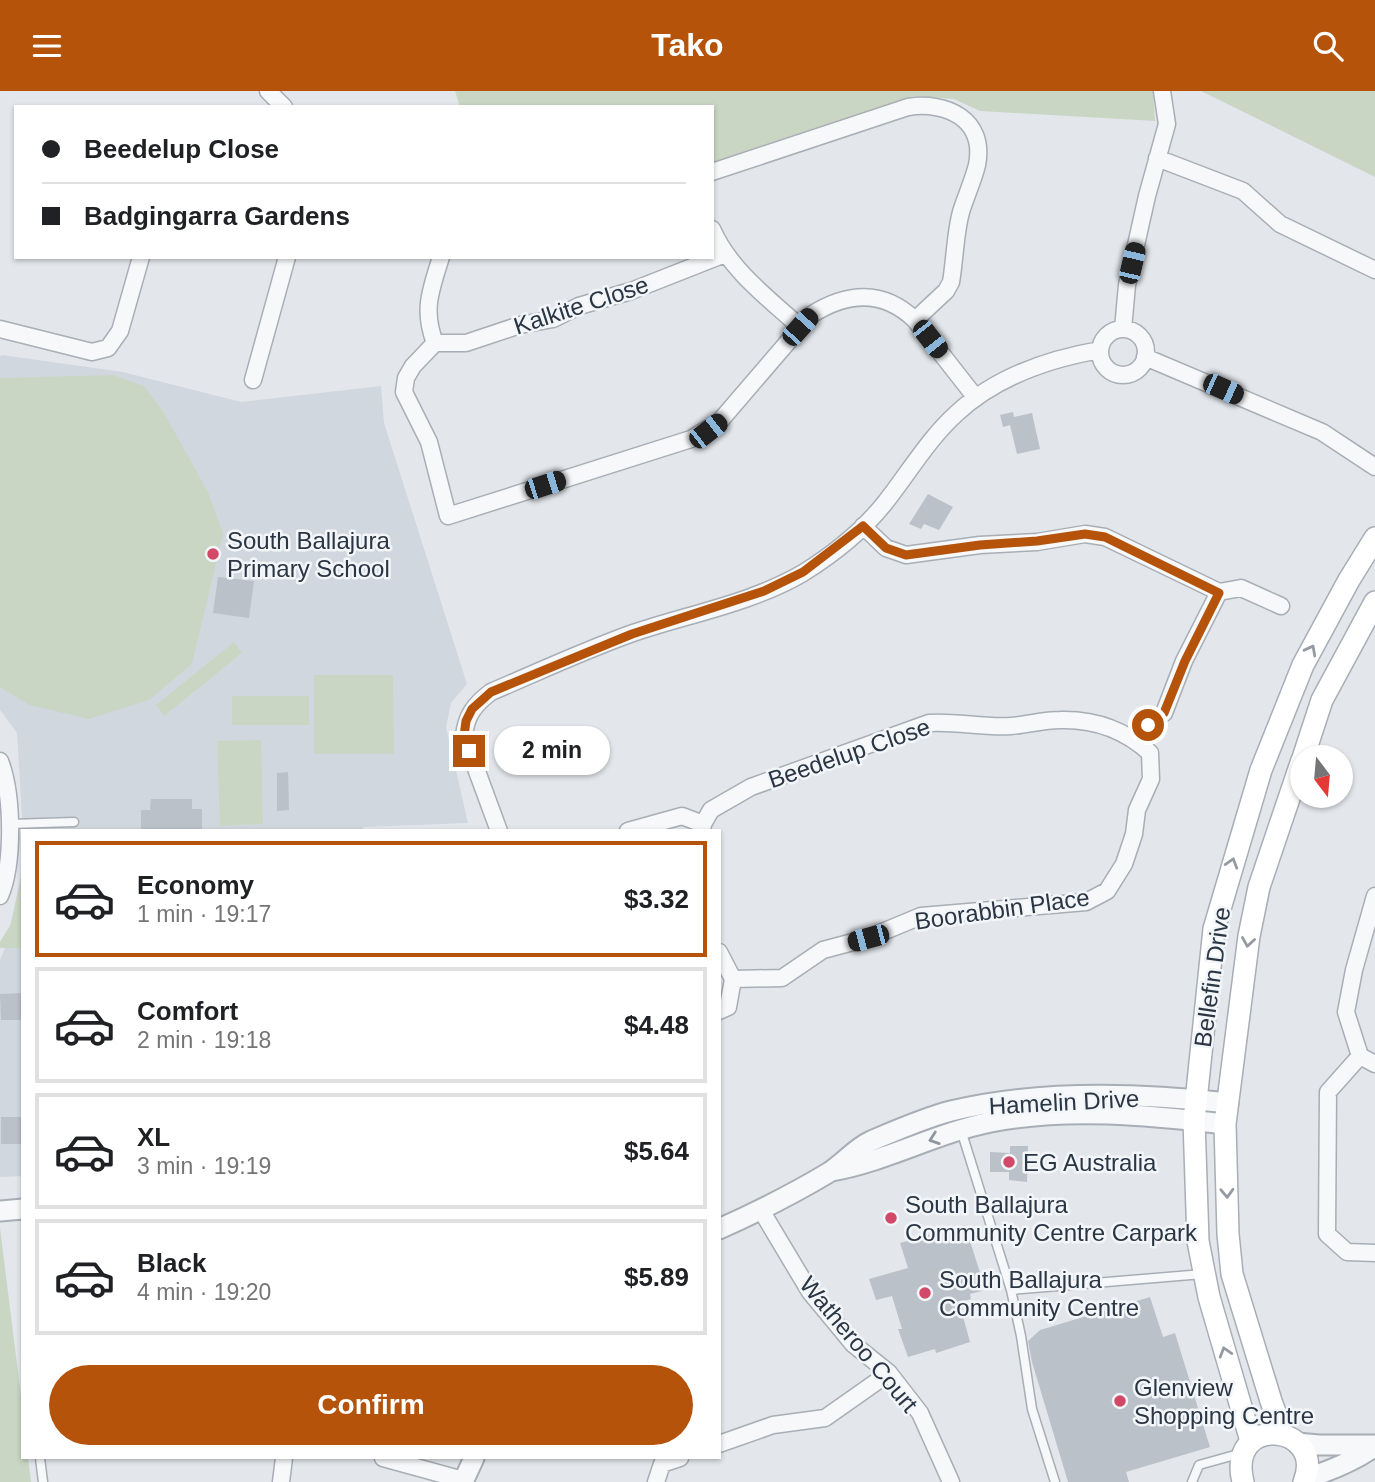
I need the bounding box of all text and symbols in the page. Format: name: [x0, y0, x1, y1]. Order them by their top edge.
icon: menu: [28, 27, 66, 65]
text: Tako: [651, 27, 724, 63]
icon: search: [1309, 27, 1347, 65]
text: Beedelup Close: [84, 134, 279, 164]
text: Badgingarra Gardens: [84, 201, 350, 231]
car: [1118, 240, 1147, 286]
street label: Kalkite Close: [510, 271, 652, 339]
car: [779, 304, 822, 350]
car: [909, 316, 952, 362]
car: [1200, 371, 1247, 407]
car: [685, 410, 732, 452]
car: [522, 469, 569, 501]
place label: South Ballajura Primary School: [227, 527, 390, 582]
marker: South Ballajura Primary School: [205, 546, 221, 562]
one-way arrow: [1303, 644, 1317, 657]
route start: [1132, 709, 1164, 741]
street label: Beedelup Close: [764, 713, 934, 793]
callout: 2 min: [494, 727, 609, 775]
route end: [453, 735, 485, 767]
text: 2 min: [522, 737, 582, 763]
north arrow: [1290, 745, 1353, 809]
map controls: [1290, 745, 1353, 808]
one-way arrow: [1224, 857, 1239, 869]
icon: car: [53, 868, 116, 931]
text: Economy: [137, 870, 254, 900]
street label: Boorabbin Place: [913, 883, 1091, 935]
text: $3.32: [624, 884, 689, 914]
text: 1 min · 19:17: [137, 901, 271, 927]
street label: Bellefin Drive: [1189, 905, 1235, 1049]
car: [845, 922, 892, 954]
one-way arrow: [1241, 936, 1256, 948]
icon: car: [53, 994, 116, 1057]
text: Comfort: [137, 996, 238, 1026]
text: $4.48: [624, 1010, 689, 1040]
text: 2 min · 19:18: [137, 1027, 271, 1053]
street label: Hamelin Drive: [988, 1085, 1140, 1119]
icon: car: [53, 1120, 116, 1183]
text: XL: [137, 1122, 170, 1152]
one-way arrow: [929, 1131, 941, 1145]
text: $5.64: [624, 1136, 689, 1166]
place label: EG Australia: [1023, 1149, 1157, 1176]
text: 3 min · 19:19: [137, 1153, 271, 1179]
marker: EG Australia: [1001, 1154, 1017, 1170]
one-way arrow: [1219, 1188, 1235, 1198]
place label: South Ballajura Community Centre Carpark: [905, 1191, 1198, 1246]
marker: South Ballajura Community Centre Carpark: [883, 1210, 899, 1226]
icon: car: [53, 1246, 116, 1309]
text: Black: [137, 1248, 206, 1278]
text: $5.89: [624, 1262, 689, 1292]
place label: South Ballajura Community Centre: [939, 1266, 1139, 1321]
street label: Watheroo Court: [794, 1271, 924, 1417]
text: 4 min · 19:20: [137, 1279, 271, 1305]
marker: South Ballajura Community Centre: [917, 1285, 933, 1301]
one-way arrow: [1218, 1347, 1233, 1359]
button: Confirm: [49, 1365, 693, 1445]
place label: Glenview Shopping Centre: [1134, 1374, 1314, 1429]
marker: Glenview Shopping Centre: [1112, 1393, 1128, 1409]

